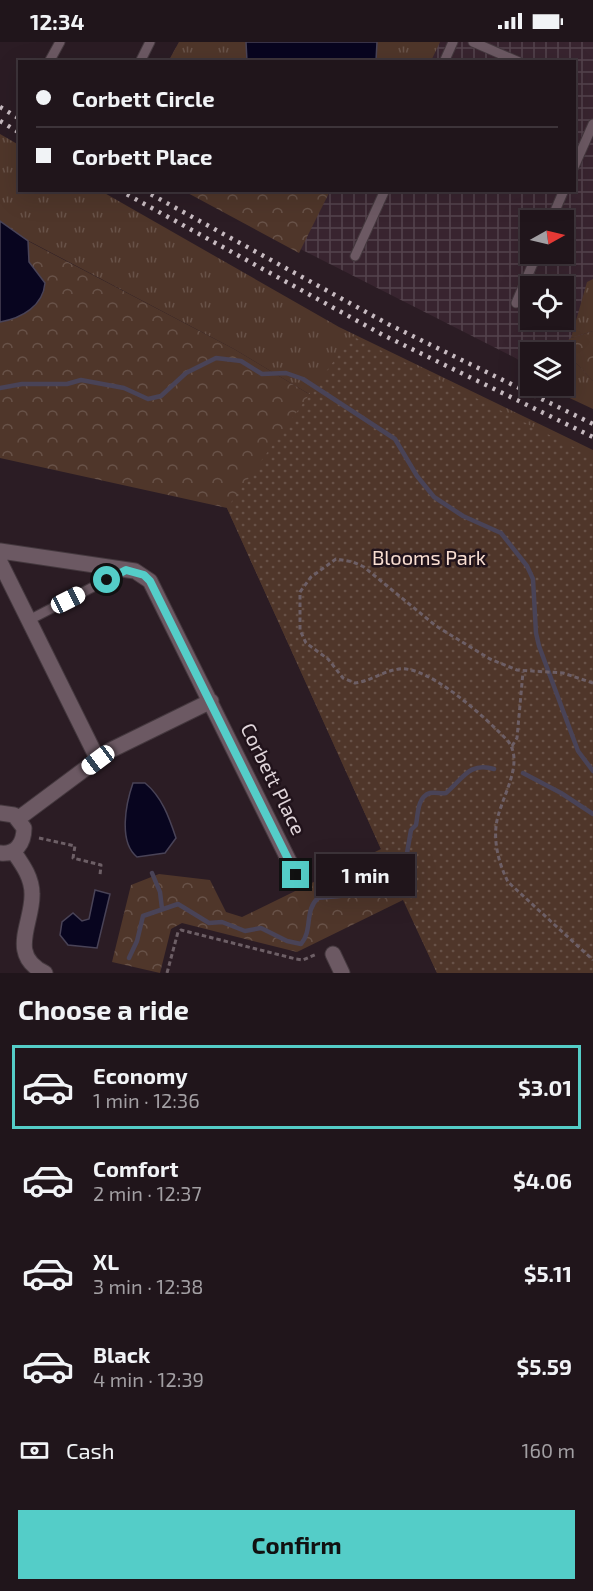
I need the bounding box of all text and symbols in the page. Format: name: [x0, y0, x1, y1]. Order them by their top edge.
text: 12:34: [30, 8, 84, 34]
text: Corbett Circle: [72, 85, 215, 111]
text: Corbett Place: [72, 143, 212, 169]
north arrow: [520, 210, 574, 264]
map controls: [520, 210, 574, 396]
button: locate: [520, 276, 574, 330]
button: layers: [520, 342, 574, 396]
park label: Blooms Park: [372, 545, 486, 569]
route start: [93, 566, 120, 593]
car: [48, 584, 88, 616]
street label: Corbett Place: [236, 719, 311, 839]
car: [78, 742, 118, 778]
callout: 1 min: [317, 854, 416, 896]
route end: [282, 861, 309, 888]
text: 1 min: [341, 863, 390, 887]
text: Choose a ride: [18, 993, 189, 1025]
icon: car: [21, 1060, 75, 1114]
text: Economy: [93, 1062, 188, 1088]
text: $3.01: [518, 1074, 572, 1100]
text: 1 min · 12:36: [93, 1088, 200, 1112]
icon: car: [21, 1153, 75, 1207]
text: Comfort: [93, 1155, 178, 1181]
text: $4.06: [513, 1167, 572, 1193]
text: 2 min · 12:37: [93, 1181, 202, 1205]
icon: car: [21, 1246, 75, 1300]
text: XL: [93, 1248, 119, 1274]
text: $5.11: [524, 1260, 572, 1286]
text: 3 min · 12:38: [93, 1274, 204, 1298]
icon: car: [21, 1339, 75, 1393]
text: Black: [93, 1341, 150, 1367]
text: $5.59: [517, 1353, 572, 1379]
text: 4 min · 12:39: [93, 1367, 204, 1391]
icon: cash: [18, 1434, 51, 1467]
text: Cash: [66, 1437, 115, 1463]
text: 160 m: [522, 1438, 575, 1462]
button: Confirm: [18, 1510, 575, 1579]

